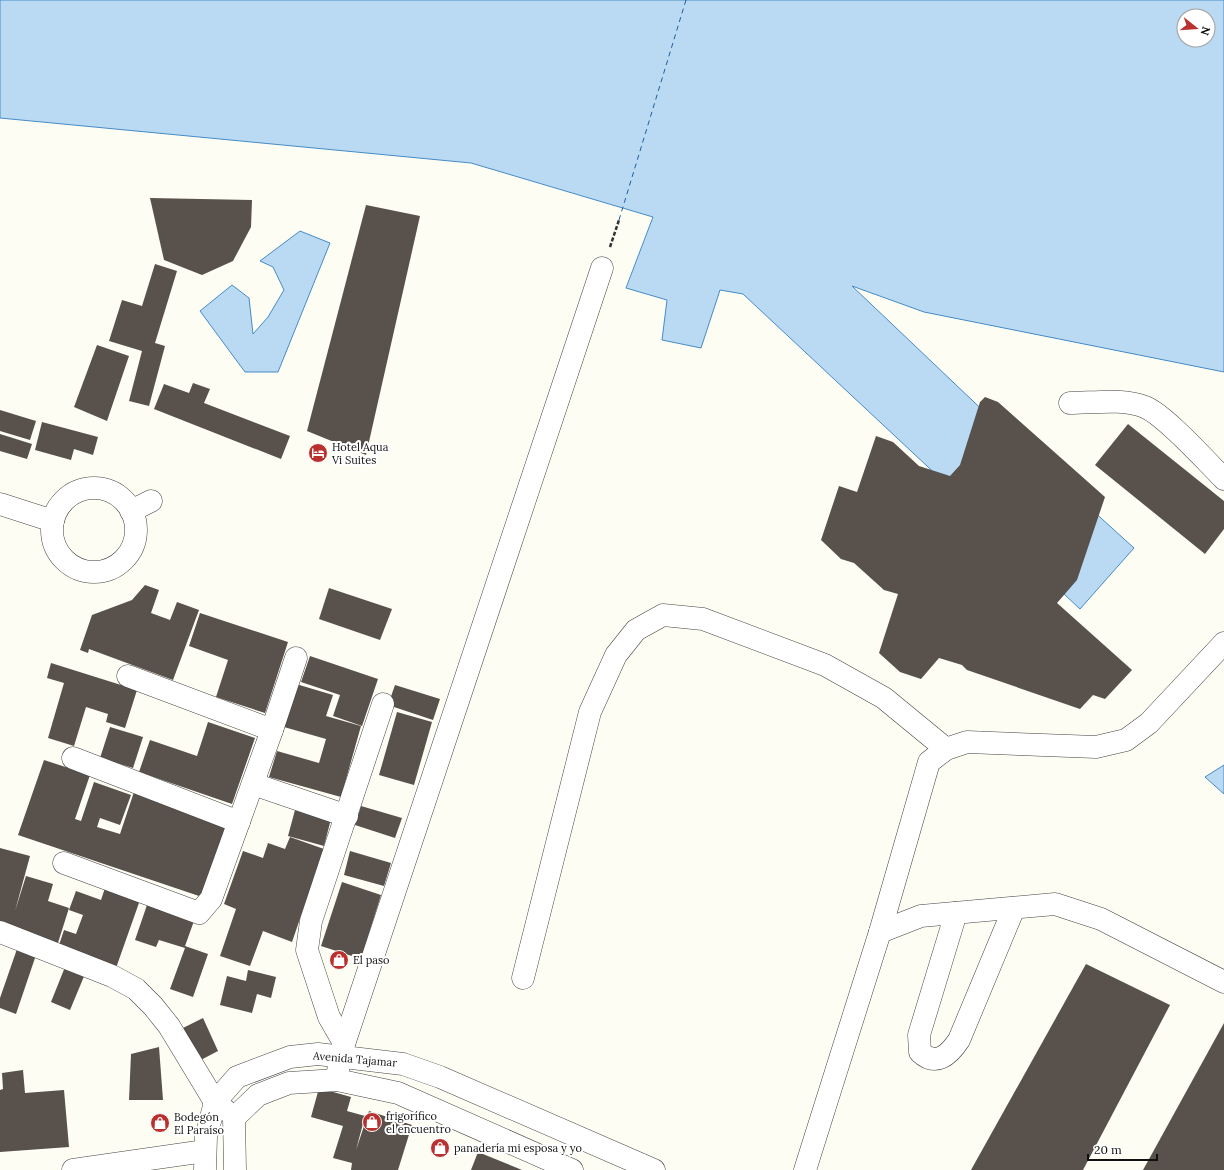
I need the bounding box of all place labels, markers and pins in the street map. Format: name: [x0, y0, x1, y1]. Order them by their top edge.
place label: Hotel Aqua Vi Suites: [331, 440, 389, 467]
hotel icon: Hotel Aqua Vi Suites: [307, 442, 329, 464]
shop icon: El paso: [328, 949, 350, 971]
place label: El paso: [353, 953, 390, 967]
place label: frigorífico el encuentro: [386, 1109, 451, 1136]
place label: Bodegón El Paraíso: [174, 1110, 224, 1137]
shop icon: frigorífico el encuentro: [361, 1111, 383, 1133]
shop icon: Bodegón El Paraíso: [149, 1112, 171, 1134]
shop icon: panadería mi esposa y yo: [429, 1137, 451, 1159]
place label: panadería mi esposa y yo: [454, 1141, 582, 1155]

